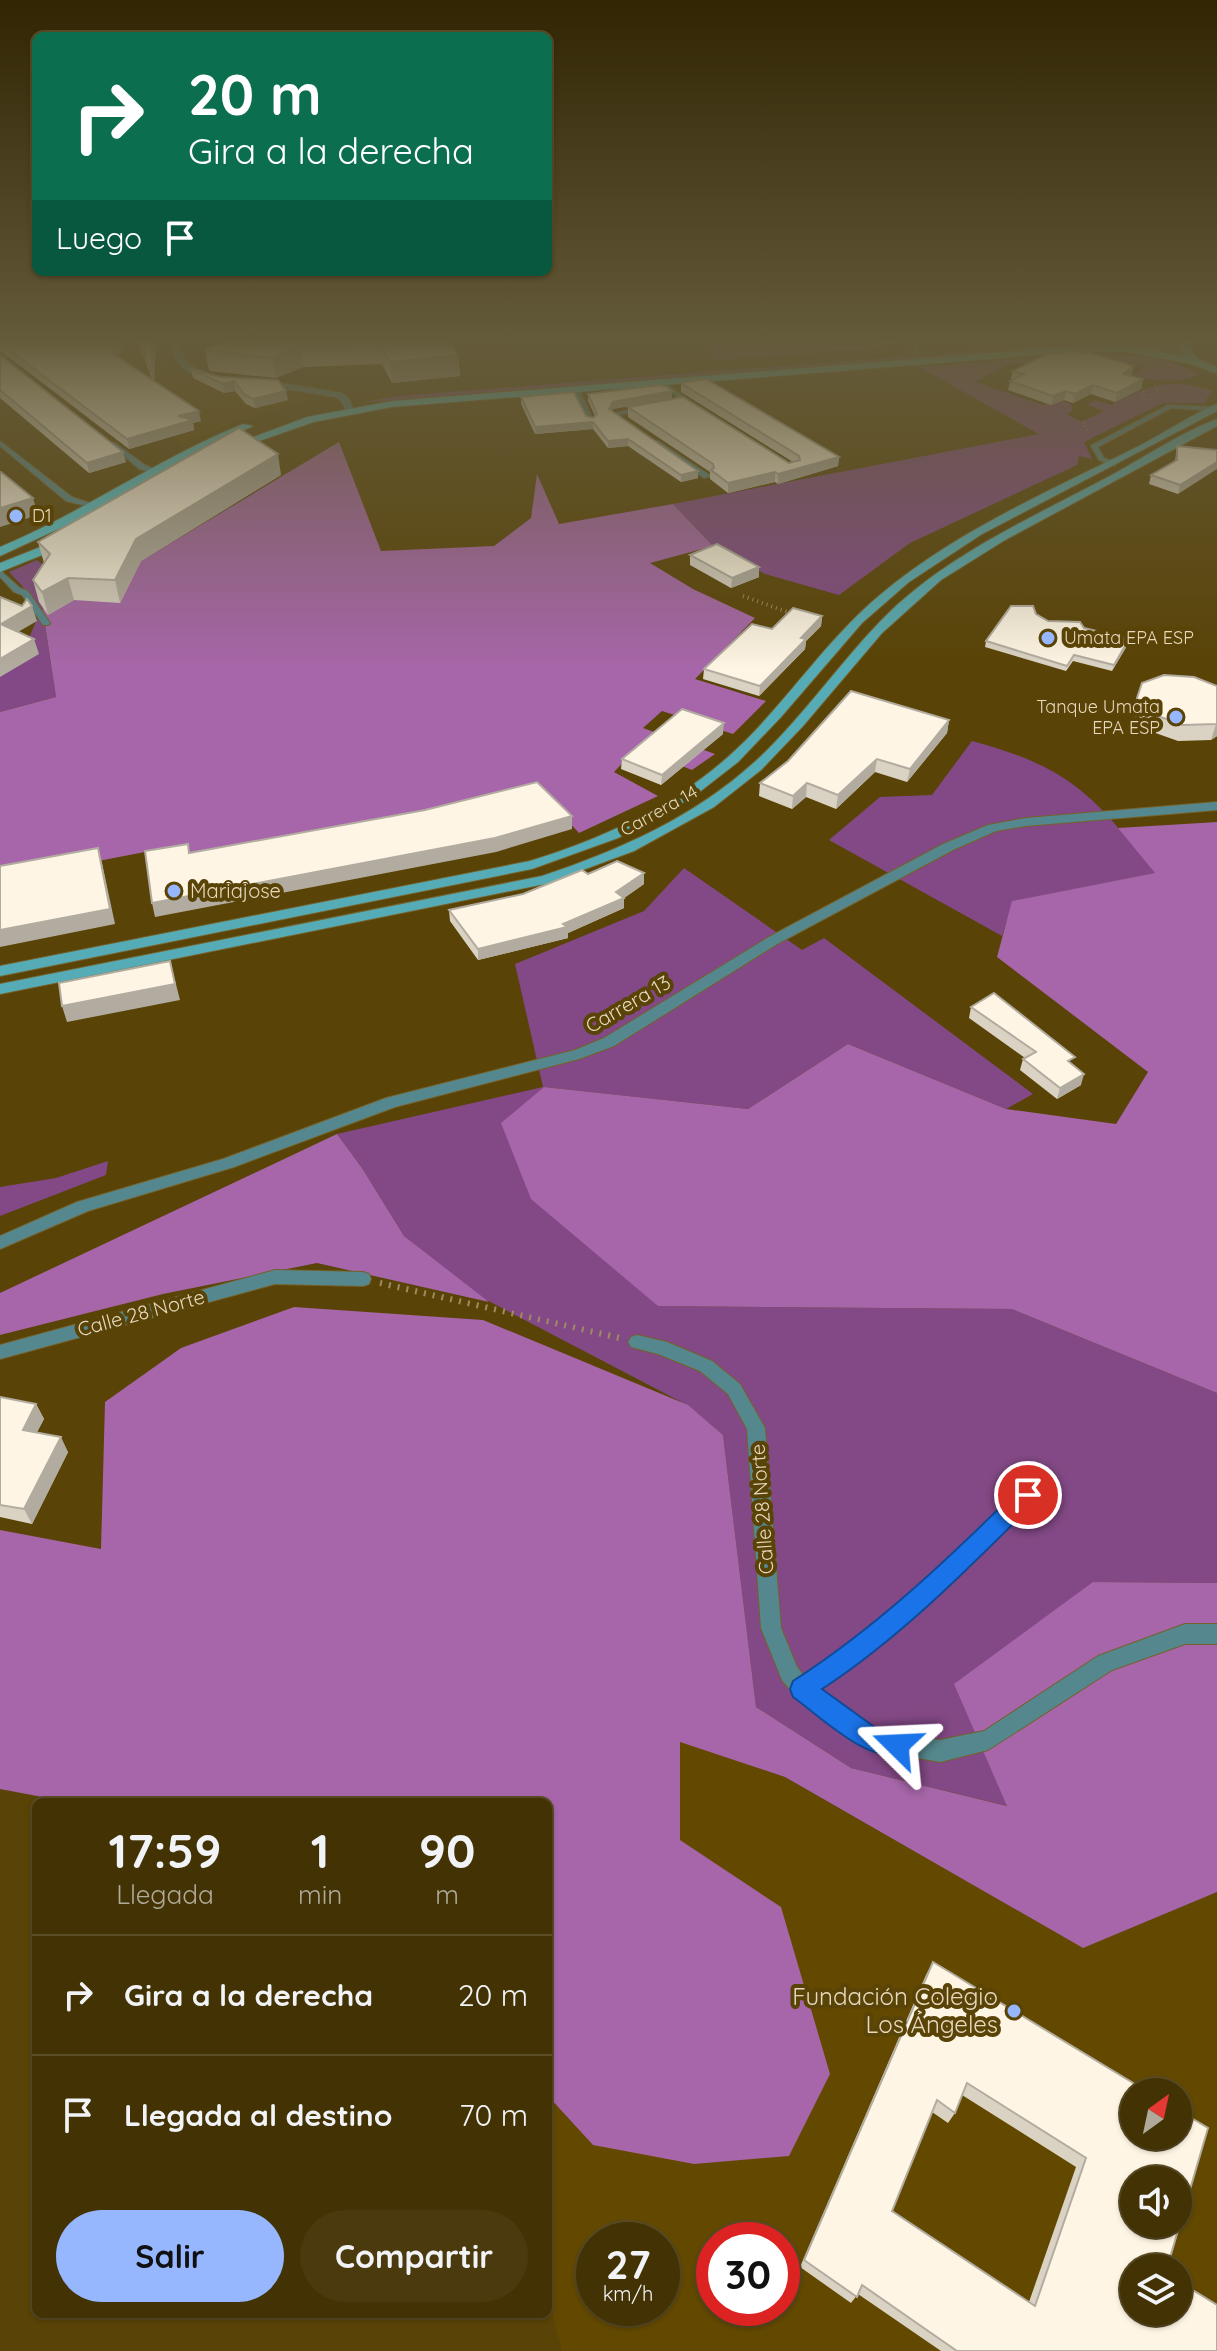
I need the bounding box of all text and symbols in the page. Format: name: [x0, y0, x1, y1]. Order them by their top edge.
text: 20 m: [188, 59, 322, 129]
icon: right: [56, 64, 160, 168]
text: Gira a la derecha: [188, 128, 474, 173]
icon: arrive: [158, 216, 202, 260]
text: Luego: [56, 219, 142, 257]
place label: D1: [32, 504, 52, 527]
marker: D1: [7, 507, 25, 525]
place label: Umata EPA ESP: [1064, 626, 1194, 649]
marker: Umata EPA ESP: [1039, 629, 1057, 647]
place label: Tanque Umata EPA ESP: [1036, 695, 1160, 739]
marker: Tanque Umata EPA ESP: [1167, 708, 1185, 726]
street label: Carrera 14: [616, 780, 701, 841]
place label: Mariajose: [190, 878, 281, 903]
marker: Mariajose: [165, 882, 183, 900]
street label: Carrera 13: [581, 969, 675, 1038]
street label: Calle 28 Norte: [75, 1284, 207, 1341]
street label: Calle 28 Norte: [744, 1443, 779, 1575]
pin: [994, 1461, 1062, 1529]
icon: arrive: [1006, 1473, 1050, 1517]
position arrow: [855, 1703, 939, 1787]
text: 17:59: [108, 1820, 222, 1880]
text: 1: [311, 1820, 329, 1880]
text: 90: [419, 1820, 476, 1880]
text: Llegada: [116, 1878, 214, 1911]
text: min: [298, 1878, 342, 1911]
text: m: [435, 1878, 459, 1911]
icon: right: [56, 1973, 100, 2017]
text: Gira a la derecha: [124, 1976, 373, 2014]
text: 20 m: [458, 1976, 528, 2014]
place label: Fundación Colegio Los Ángeles: [792, 1981, 998, 2039]
marker: Fundación Colegio Los Ángeles: [1005, 2002, 1023, 2020]
north arrow: [1120, 2078, 1192, 2150]
map controls: [1120, 2078, 1192, 2326]
icon: arrive: [56, 2093, 100, 2137]
text: Llegada al destino: [124, 2096, 392, 2134]
text: 70 m: [459, 2096, 528, 2134]
button: sound: [1120, 2166, 1192, 2238]
button: Salir: [56, 2210, 284, 2302]
button: Compartir: [300, 2210, 528, 2302]
speed limit sign: 30: [696, 2222, 800, 2326]
text: 27: [606, 2239, 650, 2289]
button: layers: [1120, 2254, 1192, 2326]
text: km/h: [603, 2281, 653, 2306]

